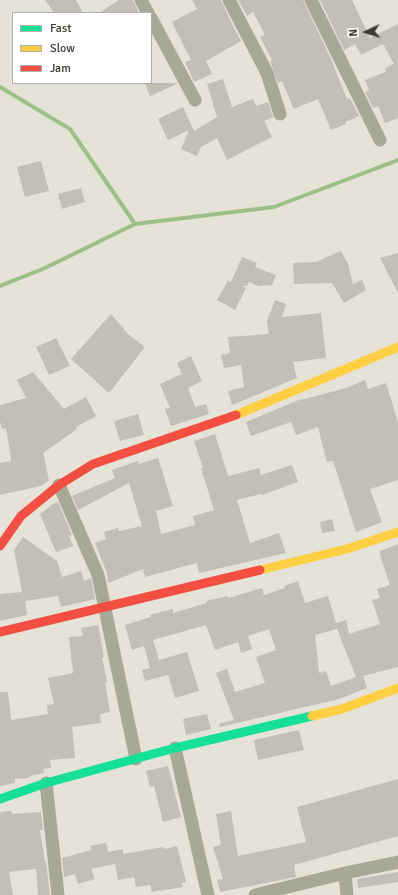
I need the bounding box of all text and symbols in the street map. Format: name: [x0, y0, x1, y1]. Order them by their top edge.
legend: [12, 12, 152, 84]
north arrow: [346, 12, 386, 52]
text: Fast: [50, 21, 71, 36]
text: N: [347, 29, 360, 37]
text: Slow: [50, 41, 75, 56]
text: Jam: [50, 61, 71, 76]

